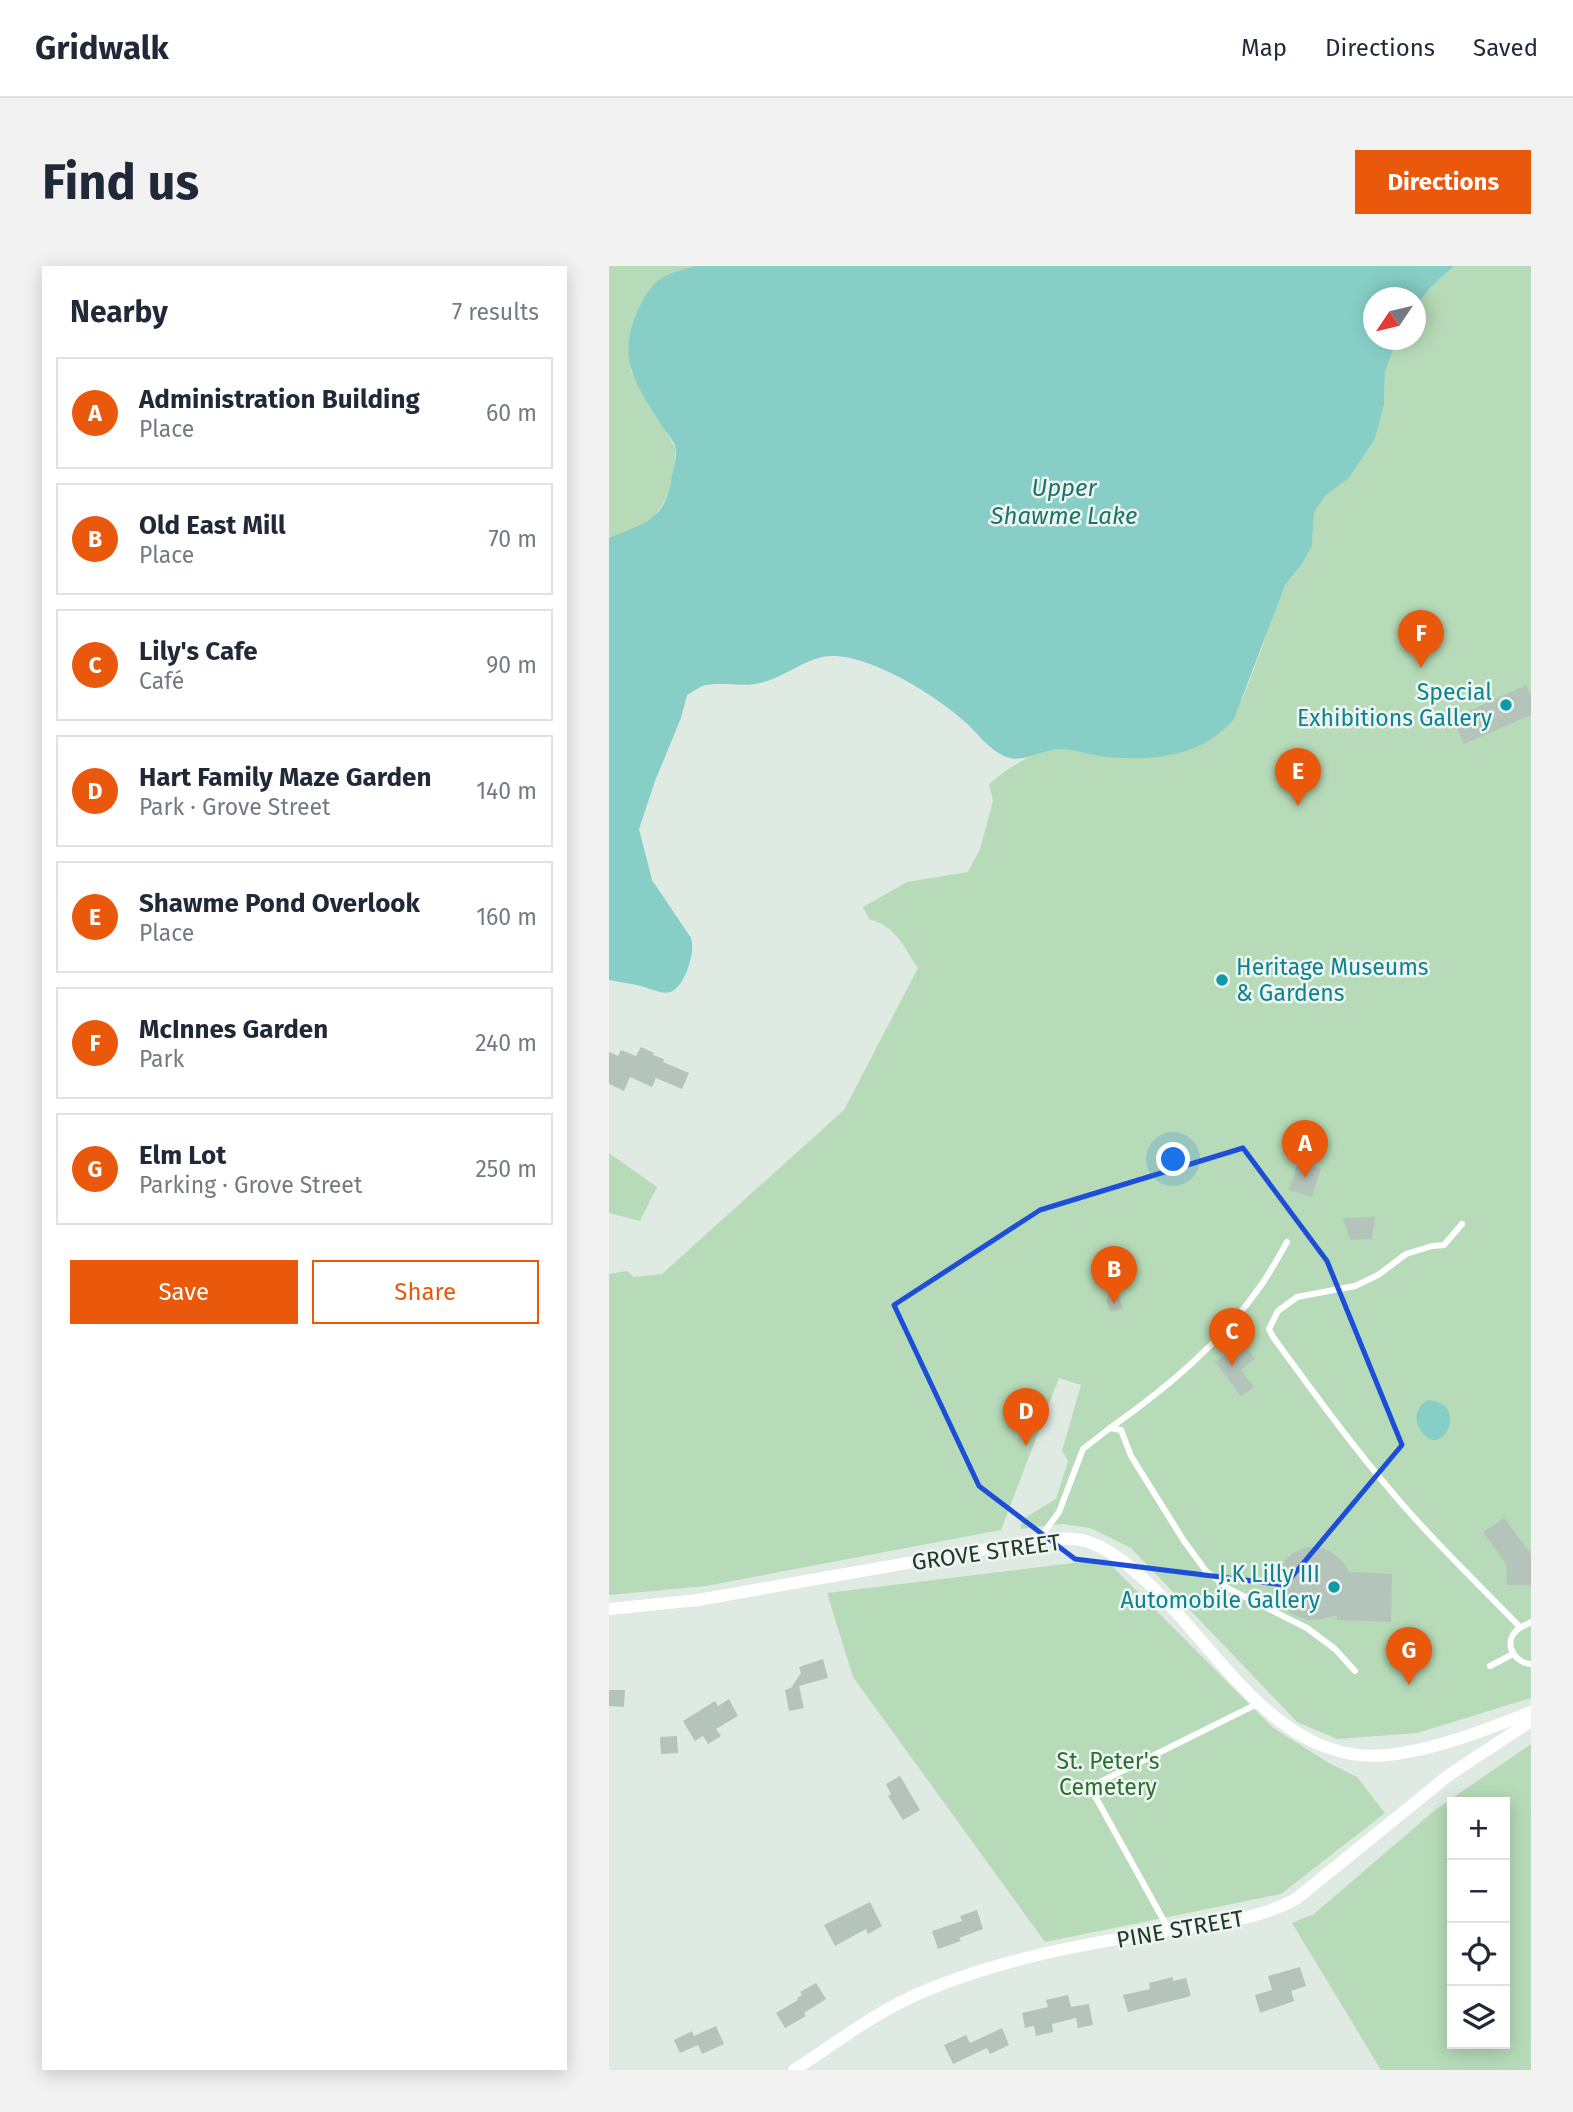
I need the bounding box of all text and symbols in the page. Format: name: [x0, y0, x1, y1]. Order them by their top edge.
text: Gridwalk: [35, 28, 169, 68]
text: Map: [1241, 34, 1287, 62]
text: Directions: [1325, 34, 1435, 62]
text: Saved: [1473, 34, 1538, 62]
button: Directions: [1355, 150, 1531, 214]
text: Find us: [42, 153, 199, 212]
north arrow: [1363, 287, 1426, 350]
text: Nearby: [70, 294, 168, 330]
text: 7 results: [452, 298, 539, 326]
text: Administration Building: [139, 384, 420, 415]
text: A: [88, 399, 102, 427]
text: 60 m: [486, 399, 537, 427]
text: Place: [139, 415, 194, 443]
water label: Upper Shawme Lake: [990, 474, 1137, 530]
text: Old East Mill: [139, 510, 286, 541]
text: B: [88, 525, 102, 553]
text: 70 m: [488, 525, 537, 553]
text: Place: [139, 541, 194, 569]
pin: F: [1398, 610, 1444, 668]
text: Lily's Cafe: [139, 636, 258, 667]
text: C: [88, 651, 102, 679]
text: 90 m: [486, 651, 537, 679]
text: Café: [139, 667, 184, 695]
place label: Special Exhibitions Gallery: [1297, 678, 1493, 732]
marker: Special Exhibitions Gallery: [1498, 697, 1514, 713]
pin: E: [1275, 748, 1321, 806]
text: Hart Family Maze Garden: [139, 762, 431, 793]
text: D: [88, 777, 102, 805]
text: 140 m: [476, 777, 537, 805]
text: Park · Grove Street: [139, 793, 330, 821]
text: Shawme Pond Overlook: [139, 888, 420, 919]
text: E: [89, 903, 101, 931]
text: 160 m: [476, 903, 537, 931]
text: Place: [139, 919, 194, 947]
place label: Heritage Museums & Gardens: [1236, 953, 1429, 1007]
marker: Heritage Museums & Gardens: [1214, 972, 1230, 988]
text: McInnes Garden: [139, 1014, 328, 1045]
text: F: [89, 1029, 101, 1057]
text: 240 m: [475, 1029, 537, 1057]
text: Park: [139, 1045, 184, 1073]
pin: A: [1282, 1120, 1328, 1178]
text: Elm Lot: [139, 1140, 226, 1171]
your location: [1156, 1142, 1190, 1176]
text: G: [88, 1155, 102, 1183]
text: 250 m: [475, 1155, 537, 1183]
text: Parking · Grove Street: [139, 1171, 362, 1199]
pin: B: [1091, 1246, 1137, 1304]
button: Save: [70, 1260, 298, 1324]
button: Share: [312, 1260, 539, 1324]
pin: C: [1209, 1308, 1255, 1366]
pin: D: [1003, 1388, 1049, 1446]
street label: GROVE STREET: [910, 1528, 1062, 1576]
place label: J.K Lilly III Automobile Gallery: [1121, 1560, 1321, 1614]
marker: J.K Lilly III Automobile Gallery: [1326, 1579, 1342, 1595]
pin: G: [1386, 1627, 1432, 1685]
park label: St. Peter's Cemetery: [1057, 1747, 1159, 1801]
map controls: [1447, 1797, 1510, 2049]
button: +: [1447, 1797, 1510, 1860]
button: −: [1447, 1860, 1510, 1923]
street label: PINE STREET: [1114, 1904, 1246, 1954]
button: locate: [1447, 1923, 1510, 1986]
button: layers: [1447, 1986, 1510, 2049]

